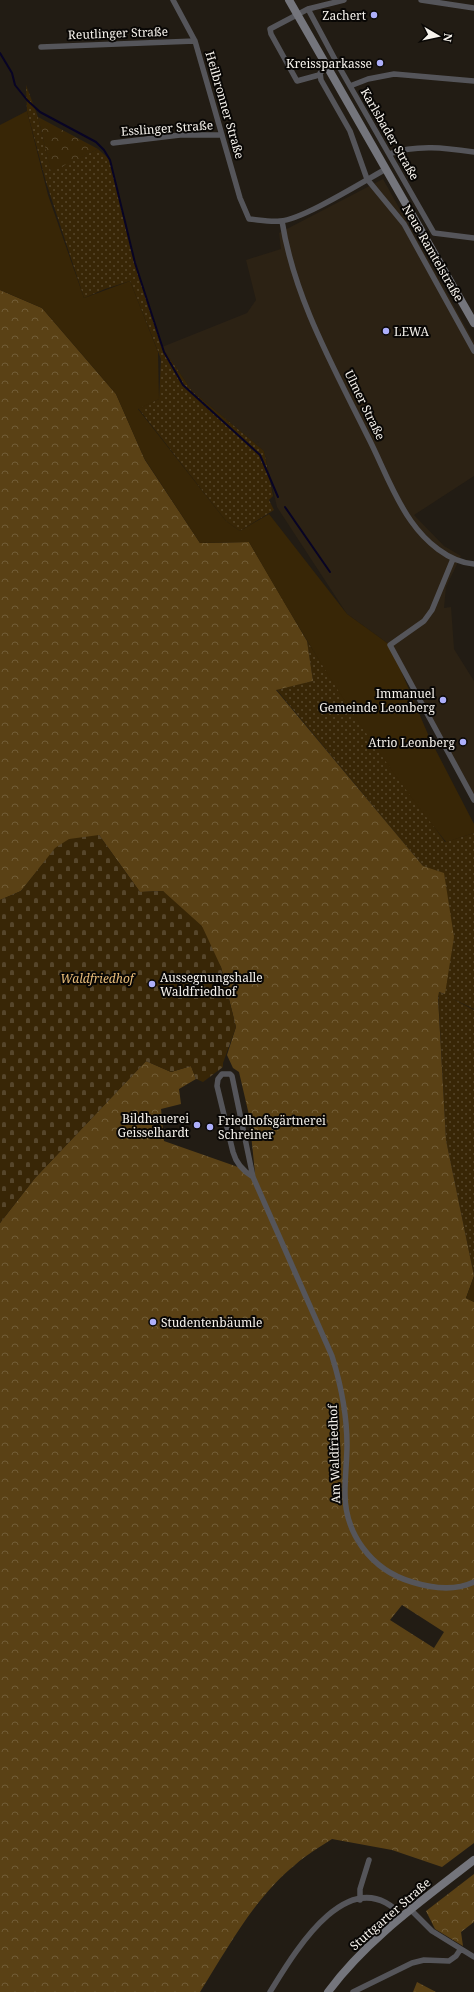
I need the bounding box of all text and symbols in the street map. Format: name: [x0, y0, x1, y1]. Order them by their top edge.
place label: Zachert: [322, 7, 366, 24]
marker: Zachert: [369, 10, 379, 20]
north arrow: [418, 16, 458, 56]
street label: Reutlinger Straße: [68, 23, 168, 43]
text: N: [440, 32, 456, 43]
street label: Heilbronner Straße: [202, 49, 248, 161]
place label: Kreissparkasse: [286, 55, 372, 72]
marker: Kreissparkasse: [375, 58, 385, 68]
street label: Karlsbader Straße: [357, 85, 423, 183]
street label: Esslinger Straße: [120, 116, 214, 140]
street label: Neue Ramtelstraße: [398, 202, 468, 304]
place label: LEWA: [394, 323, 429, 340]
marker: LEWA: [381, 326, 391, 336]
street label: Ulmer Straße: [341, 367, 389, 443]
place label: Immanuel Gemeinde Leonberg: [319, 685, 436, 716]
marker: Immanuel Gemeinde Leonberg: [438, 695, 448, 705]
place label: Atrio Leonberg: [368, 734, 456, 751]
marker: Atrio Leonberg: [458, 737, 468, 747]
place label: Aussegnungshalle Waldfriedhof: [160, 969, 263, 1000]
park label: Waldfriedhof: [60, 970, 136, 987]
marker: Aussegnungshalle Waldfriedhof: [147, 979, 157, 989]
place label: Bildhauerei Geisselhardt: [118, 1110, 189, 1141]
place label: Friedhofsgärtnerei Schreiner: [218, 1112, 326, 1143]
marker: Bildhauerei Geisselhardt: [192, 1120, 202, 1130]
marker: Friedhofsgärtnerei Schreiner: [205, 1122, 215, 1132]
place label: Studentenbäumle: [161, 1314, 263, 1331]
marker: Studentenbäumle: [148, 1317, 158, 1327]
street label: Am Waldfriedhof: [324, 1403, 344, 1504]
street label: Stuttgarter Straße: [346, 1874, 434, 1954]

